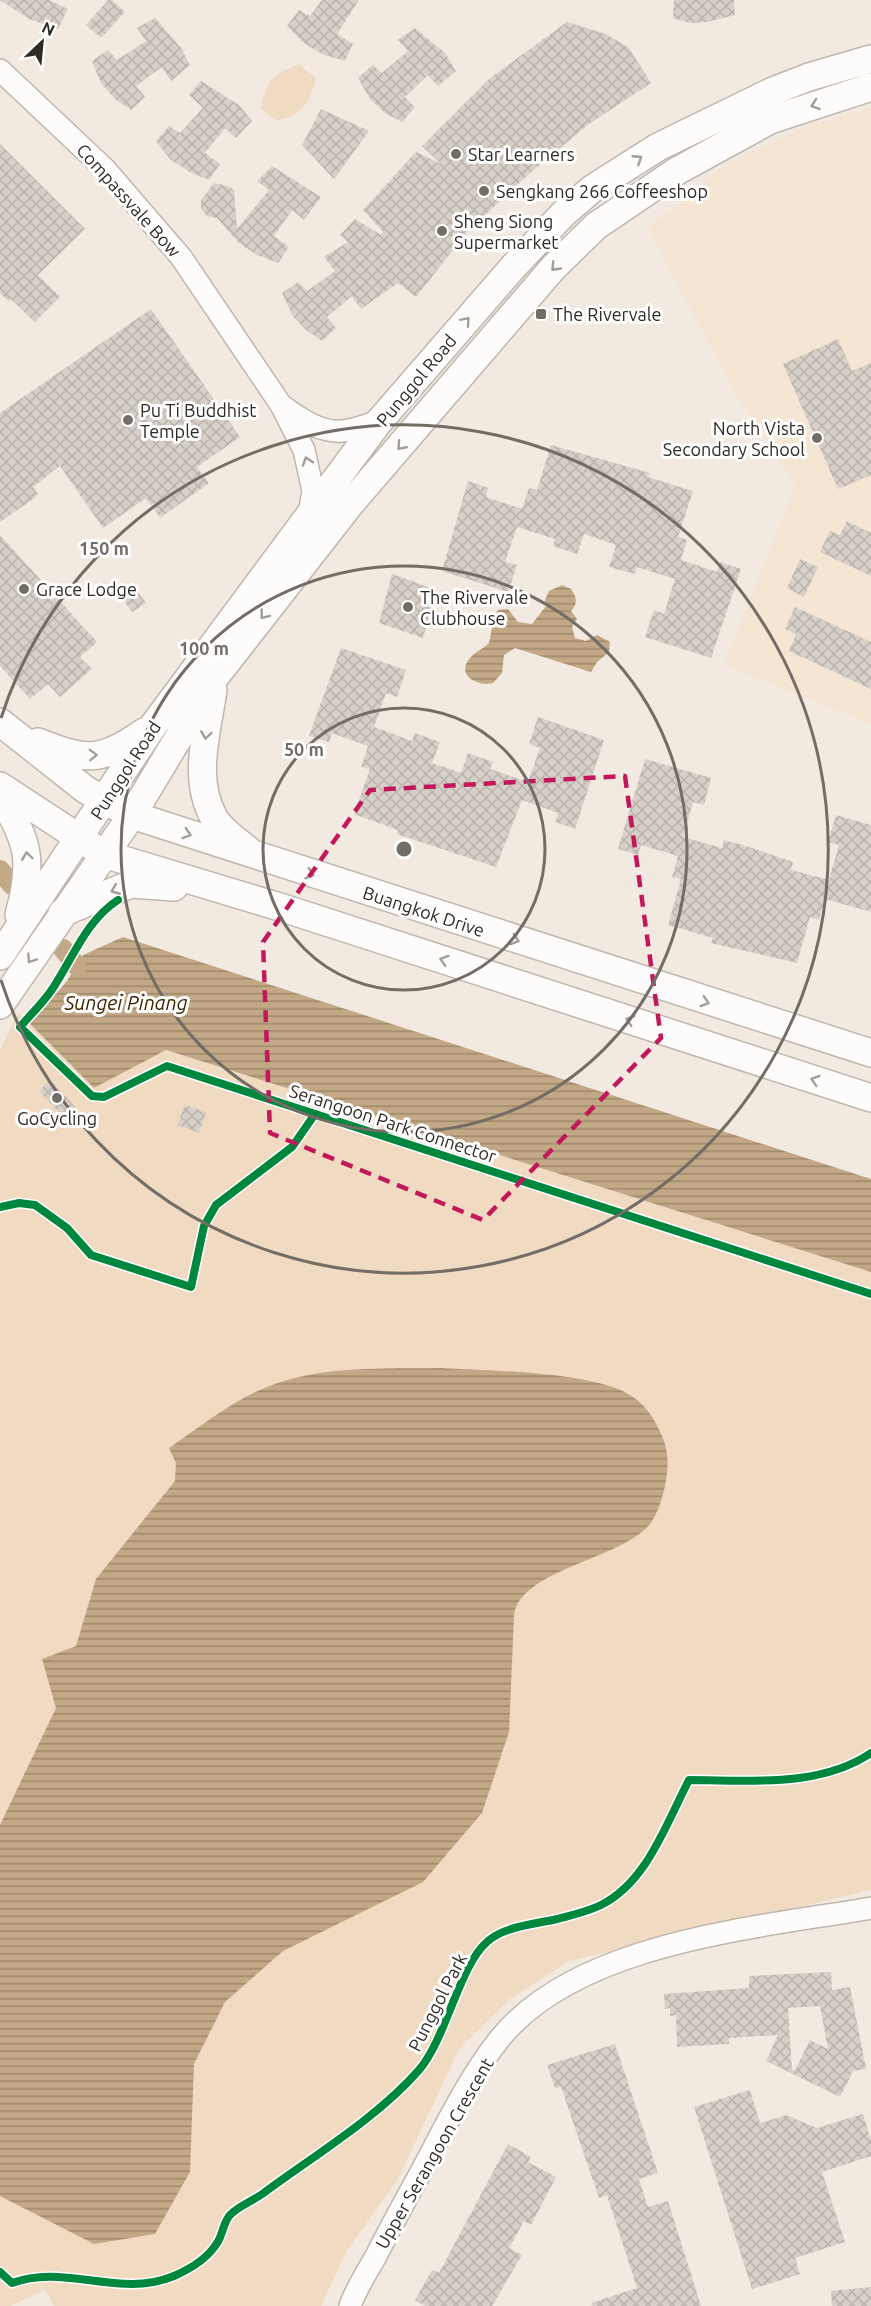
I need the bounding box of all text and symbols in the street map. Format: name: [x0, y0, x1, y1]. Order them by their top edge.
north arrow: [12, 12, 72, 72]
text: N: [39, 18, 58, 39]
one-way arrow: [810, 98, 821, 110]
street label: Compassvale Bow: [73, 139, 185, 261]
place label: Star Learners: [468, 144, 575, 164]
marker: Star Learners: [449, 147, 463, 161]
one-way arrow: [632, 155, 642, 167]
place label: Sengkang 266 Coffeeshop: [496, 181, 708, 201]
marker: Sengkang 266 Coffeeshop: [477, 184, 491, 198]
place label: Sheng Siong Supermarket: [454, 211, 558, 252]
marker: Sheng Siong Supermarket: [435, 224, 449, 238]
one-way arrow: [551, 259, 562, 270]
place label: The Rivervale: [553, 304, 662, 324]
marker: The Rivervale: [534, 307, 548, 321]
one-way arrow: [459, 317, 470, 328]
street label: Punggol Road: [372, 330, 460, 430]
place label: Pu Ti Buddhist Temple: [140, 400, 256, 441]
marker: Pu Ti Buddhist Temple: [121, 413, 135, 427]
place label: North Vista Secondary School: [663, 418, 805, 459]
marker: North Vista Secondary School: [810, 431, 824, 445]
one-way arrow: [397, 439, 408, 450]
one-way arrow: [302, 456, 314, 466]
text: 150 m: [79, 538, 129, 558]
place label: Grace Lodge: [36, 579, 137, 599]
marker: Grace Lodge: [17, 582, 31, 596]
place label: The Rivervale Clubhouse: [420, 587, 529, 628]
marker: The Rivervale Clubhouse: [401, 600, 415, 614]
one-way arrow: [260, 608, 271, 619]
text: 100 m: [179, 638, 229, 658]
street label: Punggol Road: [86, 717, 164, 823]
one-way arrow: [201, 730, 213, 740]
text: 50 m: [284, 739, 324, 759]
one-way arrow: [88, 748, 97, 761]
one-way arrow: [182, 827, 192, 839]
centre of rings: [394, 839, 414, 859]
one-way arrow: [21, 851, 33, 861]
one-way arrow: [304, 867, 315, 879]
street label: Buangkok Drive: [361, 882, 487, 940]
one-way arrow: [110, 883, 121, 895]
one-way arrow: [509, 933, 520, 945]
one-way arrow: [27, 952, 38, 963]
one-way arrow: [439, 955, 450, 967]
water label: Sungei Pinang: [63, 991, 188, 1014]
one-way arrow: [699, 994, 709, 1007]
one-way arrow: [625, 1015, 636, 1027]
one-way arrow: [810, 1075, 821, 1087]
street label: Serangoon Park Connector: [287, 1080, 499, 1166]
marker: GoCycling: [50, 1091, 64, 1105]
place label: GoCycling: [17, 1108, 97, 1128]
street label: Punggol Park: [404, 1950, 470, 2054]
street label: Upper Serangoon Crescent: [371, 2054, 497, 2252]

